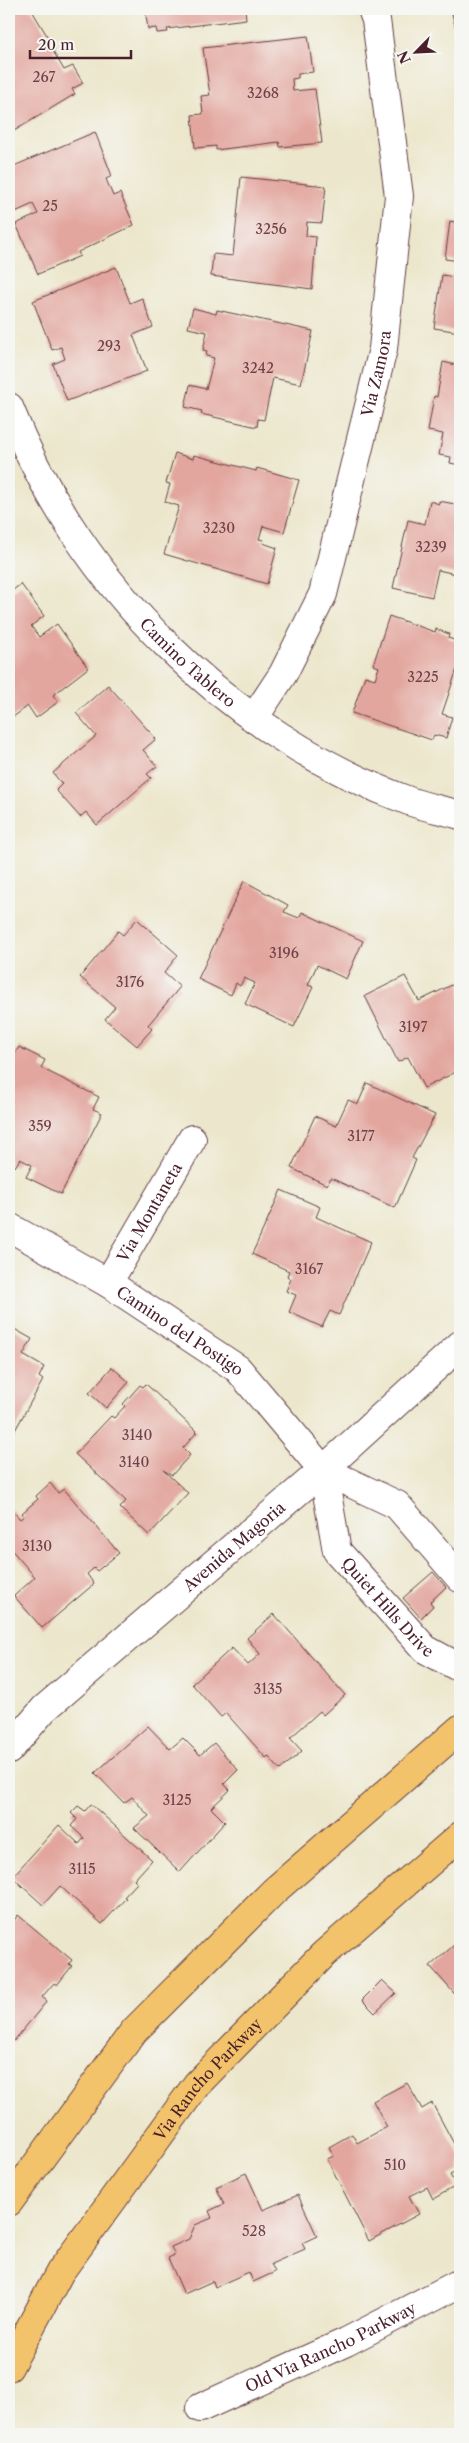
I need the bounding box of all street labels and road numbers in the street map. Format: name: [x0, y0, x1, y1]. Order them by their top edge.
street label: Via Zamora: [357, 329, 395, 420]
street label: Camino Tablero: [136, 614, 240, 711]
street label: Via Montaneta: [112, 1158, 186, 1266]
street label: Camino del Postigo: [113, 1281, 247, 1380]
street label: Avenida Magoria: [178, 1497, 289, 1596]
street label: Quiet Hills Drive: [337, 1553, 437, 1662]
street label: Via Rancho Parkway: [149, 2013, 267, 2145]
street label: Old Via Rancho Parkway: [242, 2297, 420, 2396]

